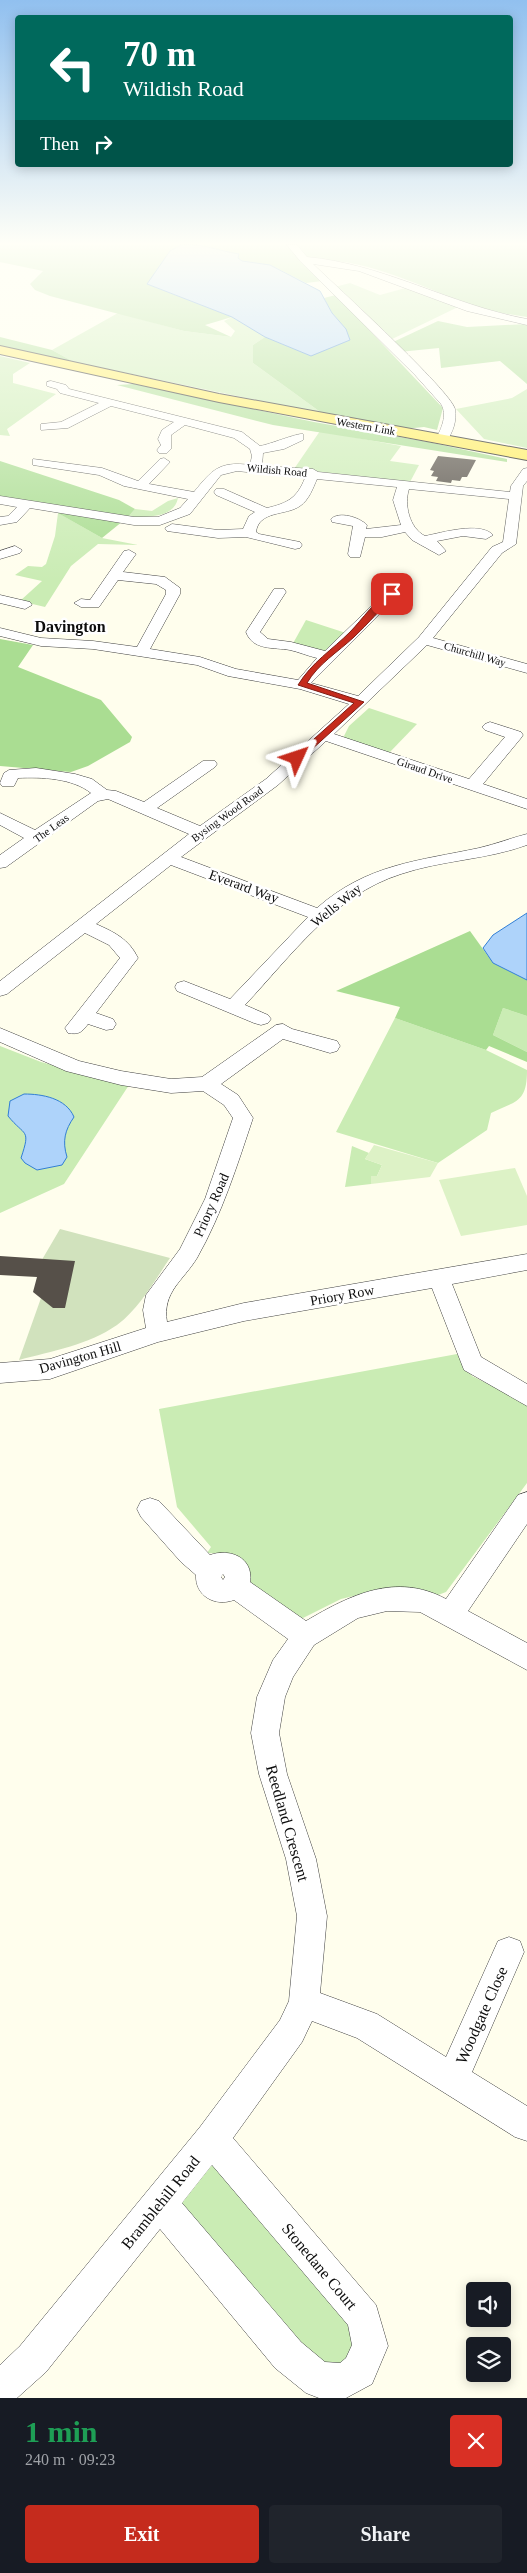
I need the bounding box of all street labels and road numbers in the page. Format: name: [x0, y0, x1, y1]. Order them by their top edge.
street label: Western Link: [336, 415, 397, 437]
street label: Wildish Road: [246, 461, 308, 479]
street label: Churchill Way: [443, 639, 508, 669]
street label: Giraud Drive: [395, 755, 455, 785]
street label: Bysing Wood Road: [189, 784, 266, 844]
street label: The Leas: [31, 811, 71, 845]
street label: Everard Way: [207, 867, 281, 906]
street label: Wells Way: [308, 881, 364, 930]
street label: Priory Road: [191, 1171, 232, 1239]
street label: Priory Row: [309, 1282, 376, 1309]
street label: Davington Hill: [38, 1339, 123, 1376]
street label: Reedland Crescent: [263, 1763, 312, 1884]
street label: Woodgate Close: [452, 1964, 511, 2067]
street label: Bramblehill Road: [118, 2153, 203, 2252]
street label: Stonedane Court: [279, 2220, 361, 2313]

